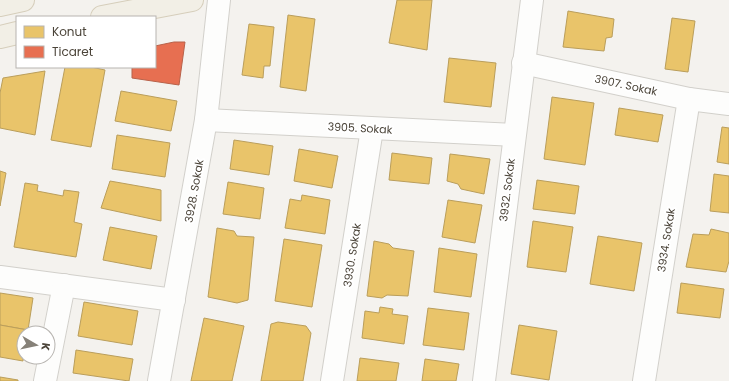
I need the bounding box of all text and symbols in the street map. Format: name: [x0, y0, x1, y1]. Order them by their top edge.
legend: [16, 16, 156, 68]
text: Konut: [52, 23, 87, 40]
text: Ticaret: [52, 43, 93, 60]
street label: 3907. Sokak: [593, 71, 659, 100]
street label: 3905. Sokak: [327, 118, 393, 138]
street label: 3932. Sokak: [495, 157, 519, 223]
street label: 3928. Sokak: [181, 158, 208, 224]
street label: 3934. Sokak: [653, 207, 679, 273]
street label: 3930. Sokak: [339, 222, 365, 288]
north arrow: [16, 325, 56, 365]
text: K: [37, 342, 54, 352]

